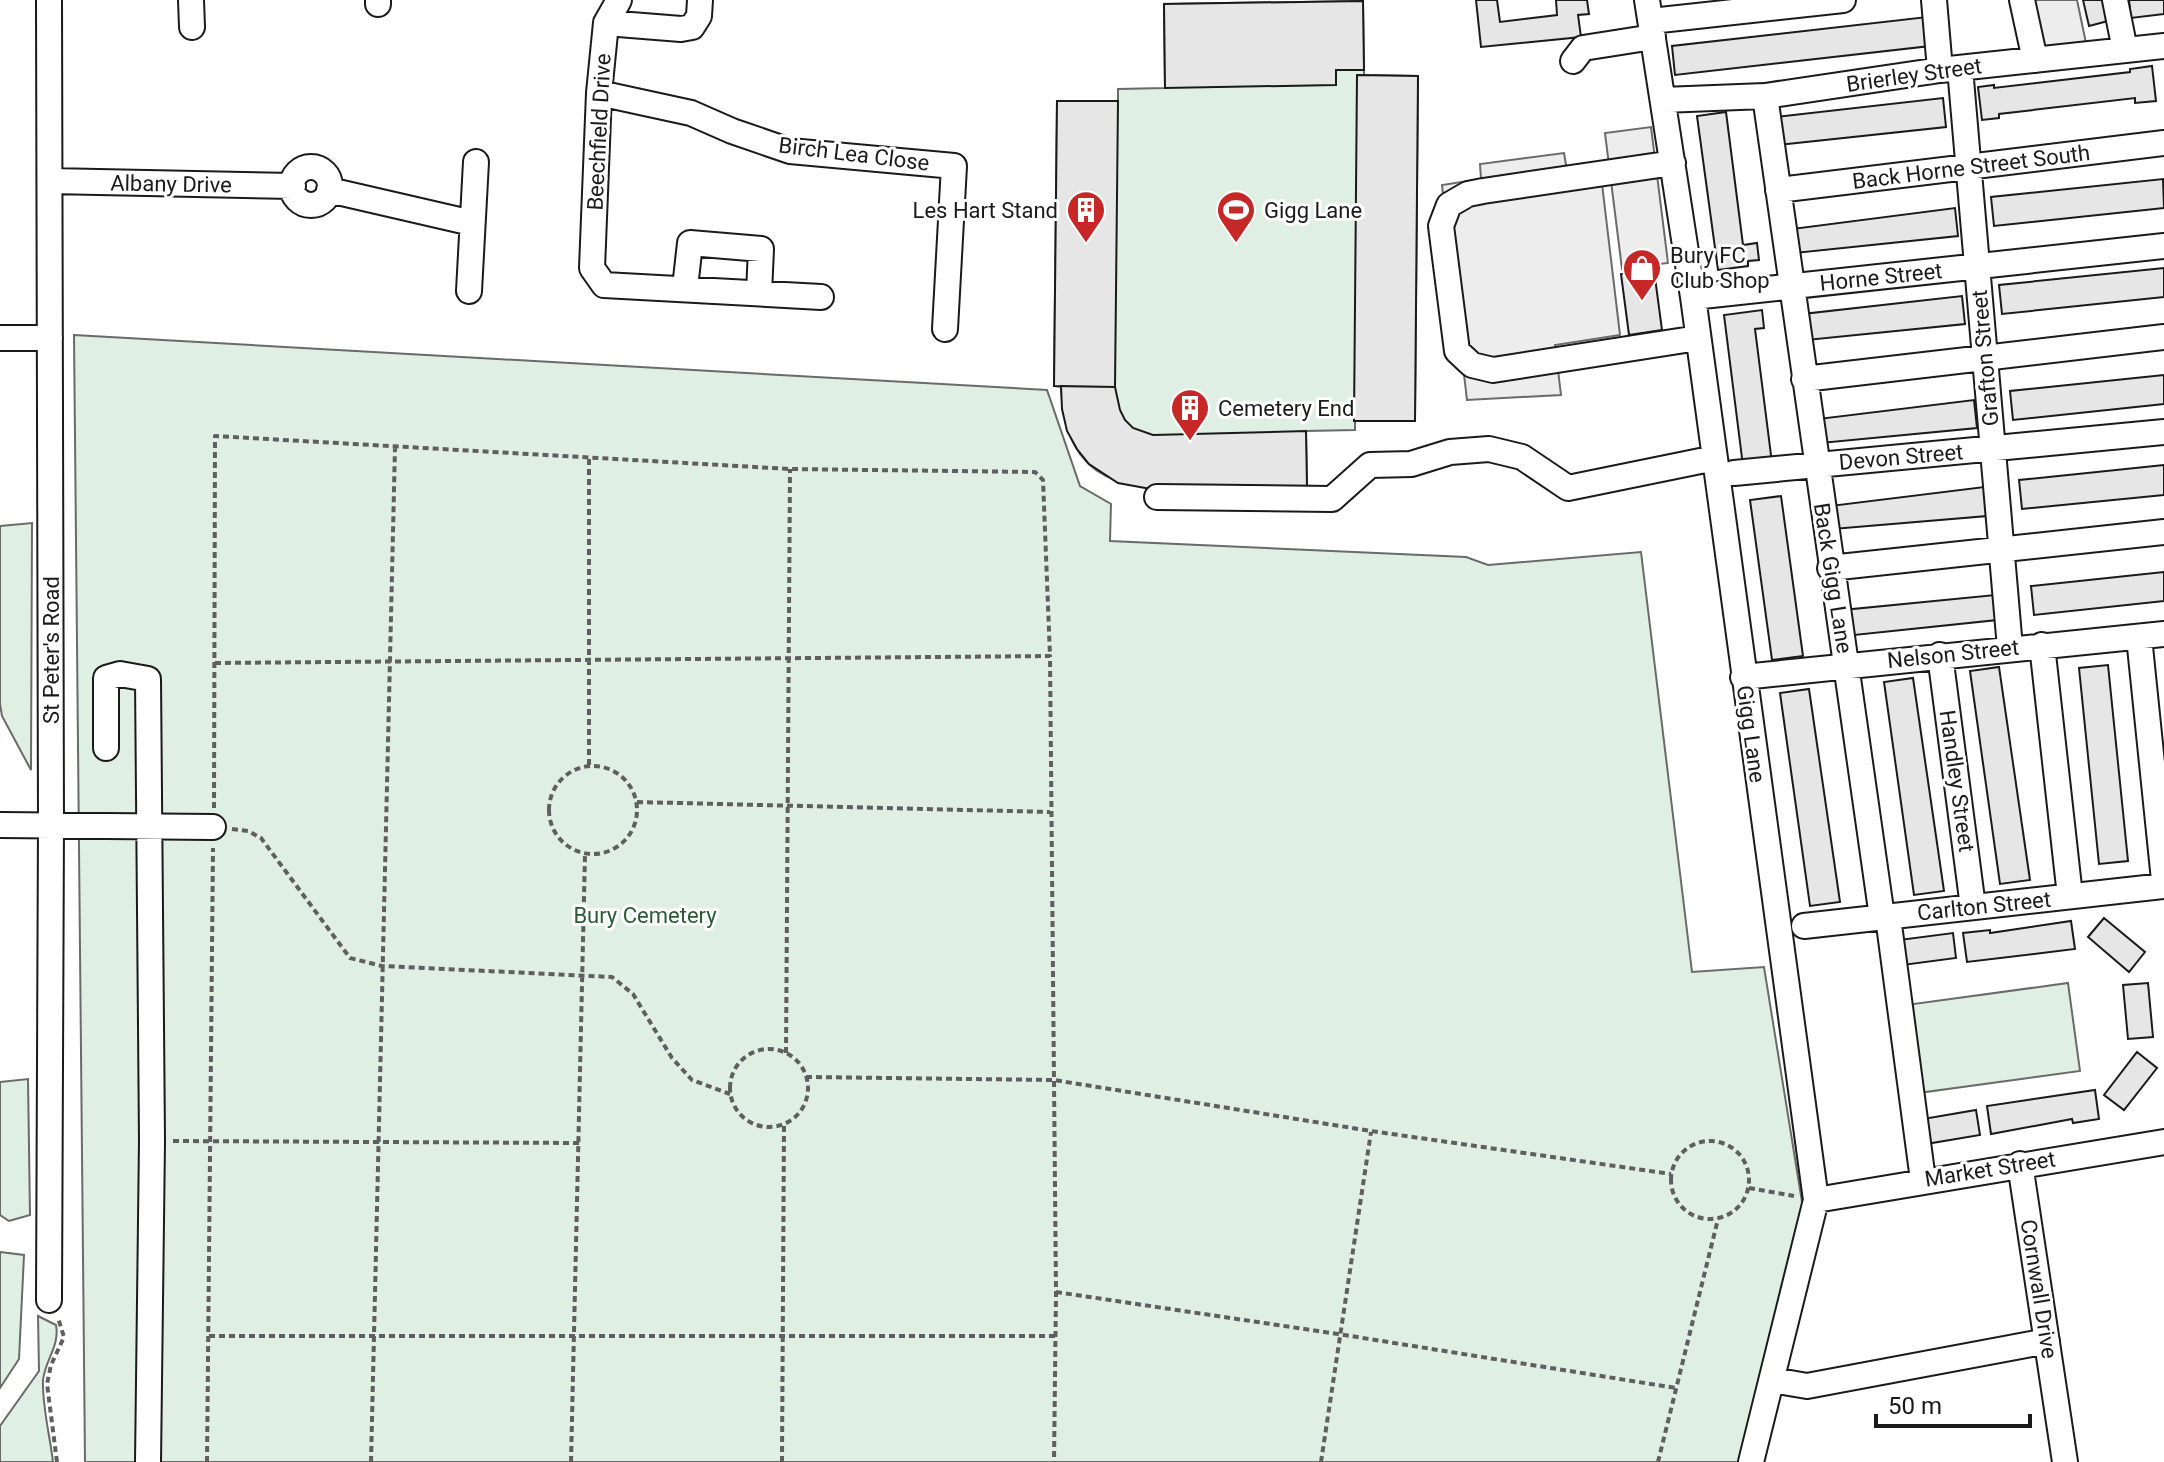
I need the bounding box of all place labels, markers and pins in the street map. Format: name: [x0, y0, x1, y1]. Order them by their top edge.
building icon: Les Hart Stand: [1065, 189, 1107, 244]
sports icon: Gigg Lane: [1215, 189, 1257, 244]
place label: Les Hart Stand: [913, 198, 1058, 223]
place label: Gigg Lane: [1264, 198, 1362, 223]
place label: Bury FC Club Shop: [1670, 243, 1770, 293]
shop icon: Bury FC Club Shop: [1621, 247, 1663, 302]
building icon: Cemetery End: [1169, 387, 1211, 442]
place label: Cemetery End: [1218, 396, 1354, 421]

